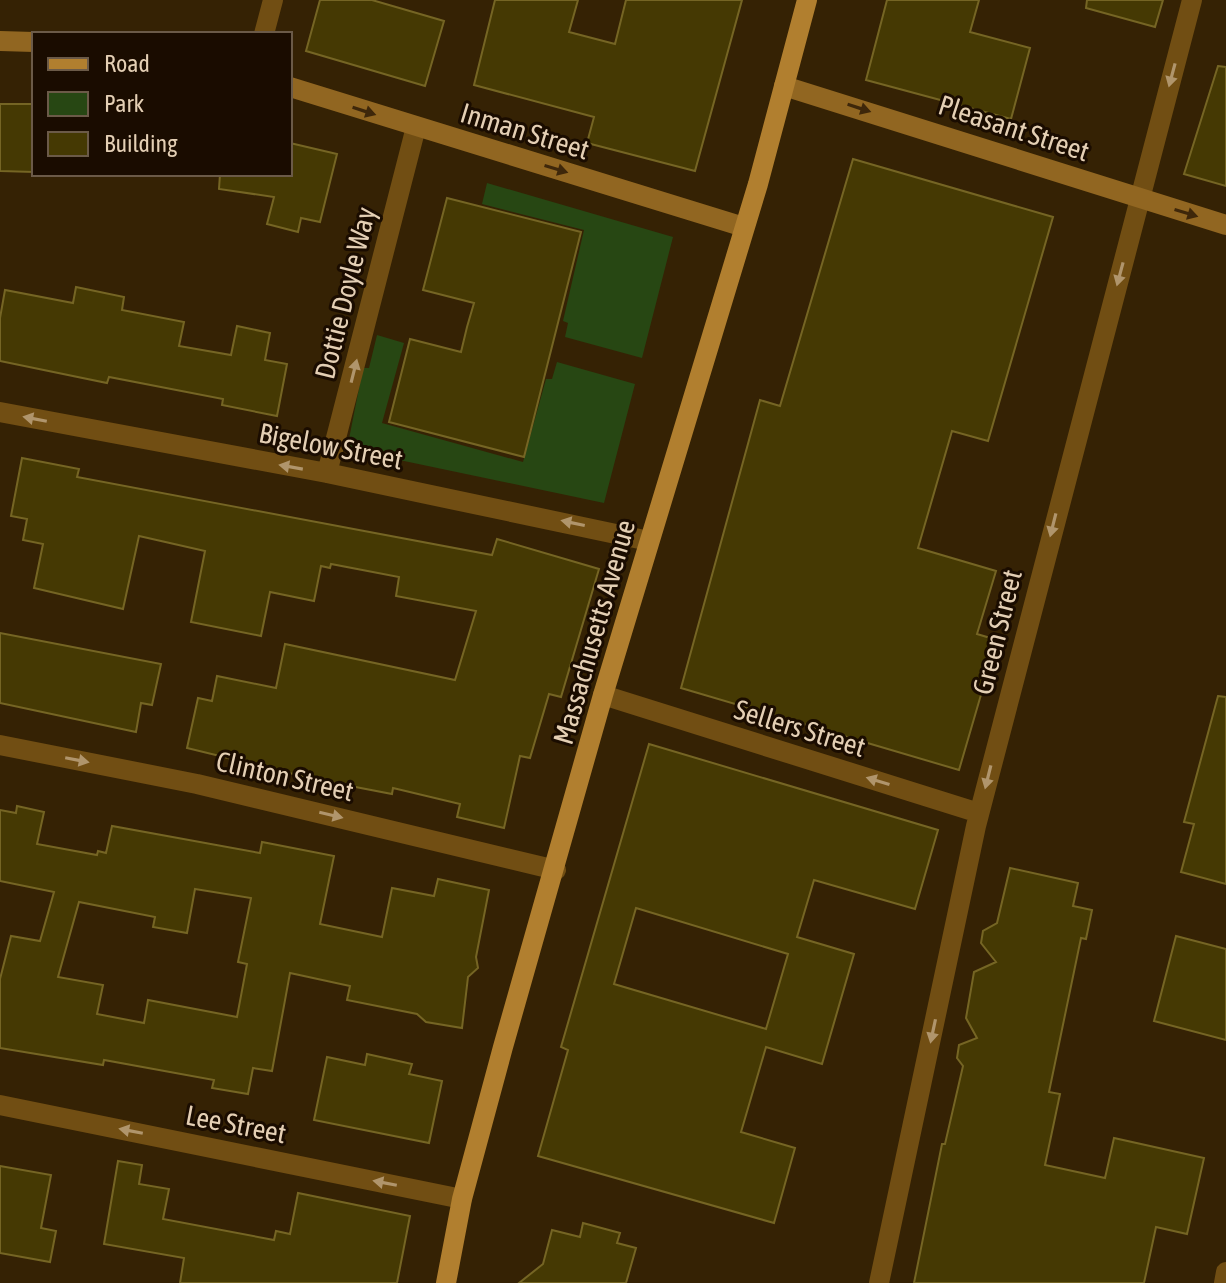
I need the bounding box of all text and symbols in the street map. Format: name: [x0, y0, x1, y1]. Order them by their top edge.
legend: [32, 32, 292, 176]
text: Road: [104, 50, 150, 77]
one-way arrow: [1166, 63, 1178, 88]
street label: Pleasant Street: [935, 89, 1093, 167]
text: Park: [104, 90, 145, 117]
street label: Inman Street: [457, 96, 593, 166]
one-way arrow: [847, 102, 871, 115]
one-way arrow: [353, 105, 377, 118]
text: Building: [104, 130, 178, 157]
one-way arrow: [545, 164, 569, 176]
street label: Dottie Doyle Way: [308, 204, 382, 382]
one-way arrow: [1175, 207, 1199, 220]
one-way arrow: [1113, 261, 1125, 286]
one-way arrow: [348, 358, 360, 383]
one-way arrow: [23, 412, 48, 425]
street label: Bigelow Street: [256, 416, 406, 476]
one-way arrow: [278, 460, 303, 472]
one-way arrow: [1047, 513, 1059, 538]
street label: Massachusetts Avenue: [547, 516, 641, 748]
one-way arrow: [561, 517, 586, 529]
street label: Green Street: [966, 566, 1028, 698]
street label: Sellers Street: [731, 693, 869, 763]
street label: Clinton Street: [213, 745, 357, 807]
one-way arrow: [64, 755, 89, 767]
one-way arrow: [982, 764, 994, 789]
one-way arrow: [865, 775, 889, 787]
one-way arrow: [318, 809, 343, 822]
one-way arrow: [926, 1018, 939, 1043]
street label: Lee Street: [183, 1099, 289, 1149]
one-way arrow: [118, 1124, 143, 1137]
one-way arrow: [373, 1176, 398, 1189]

